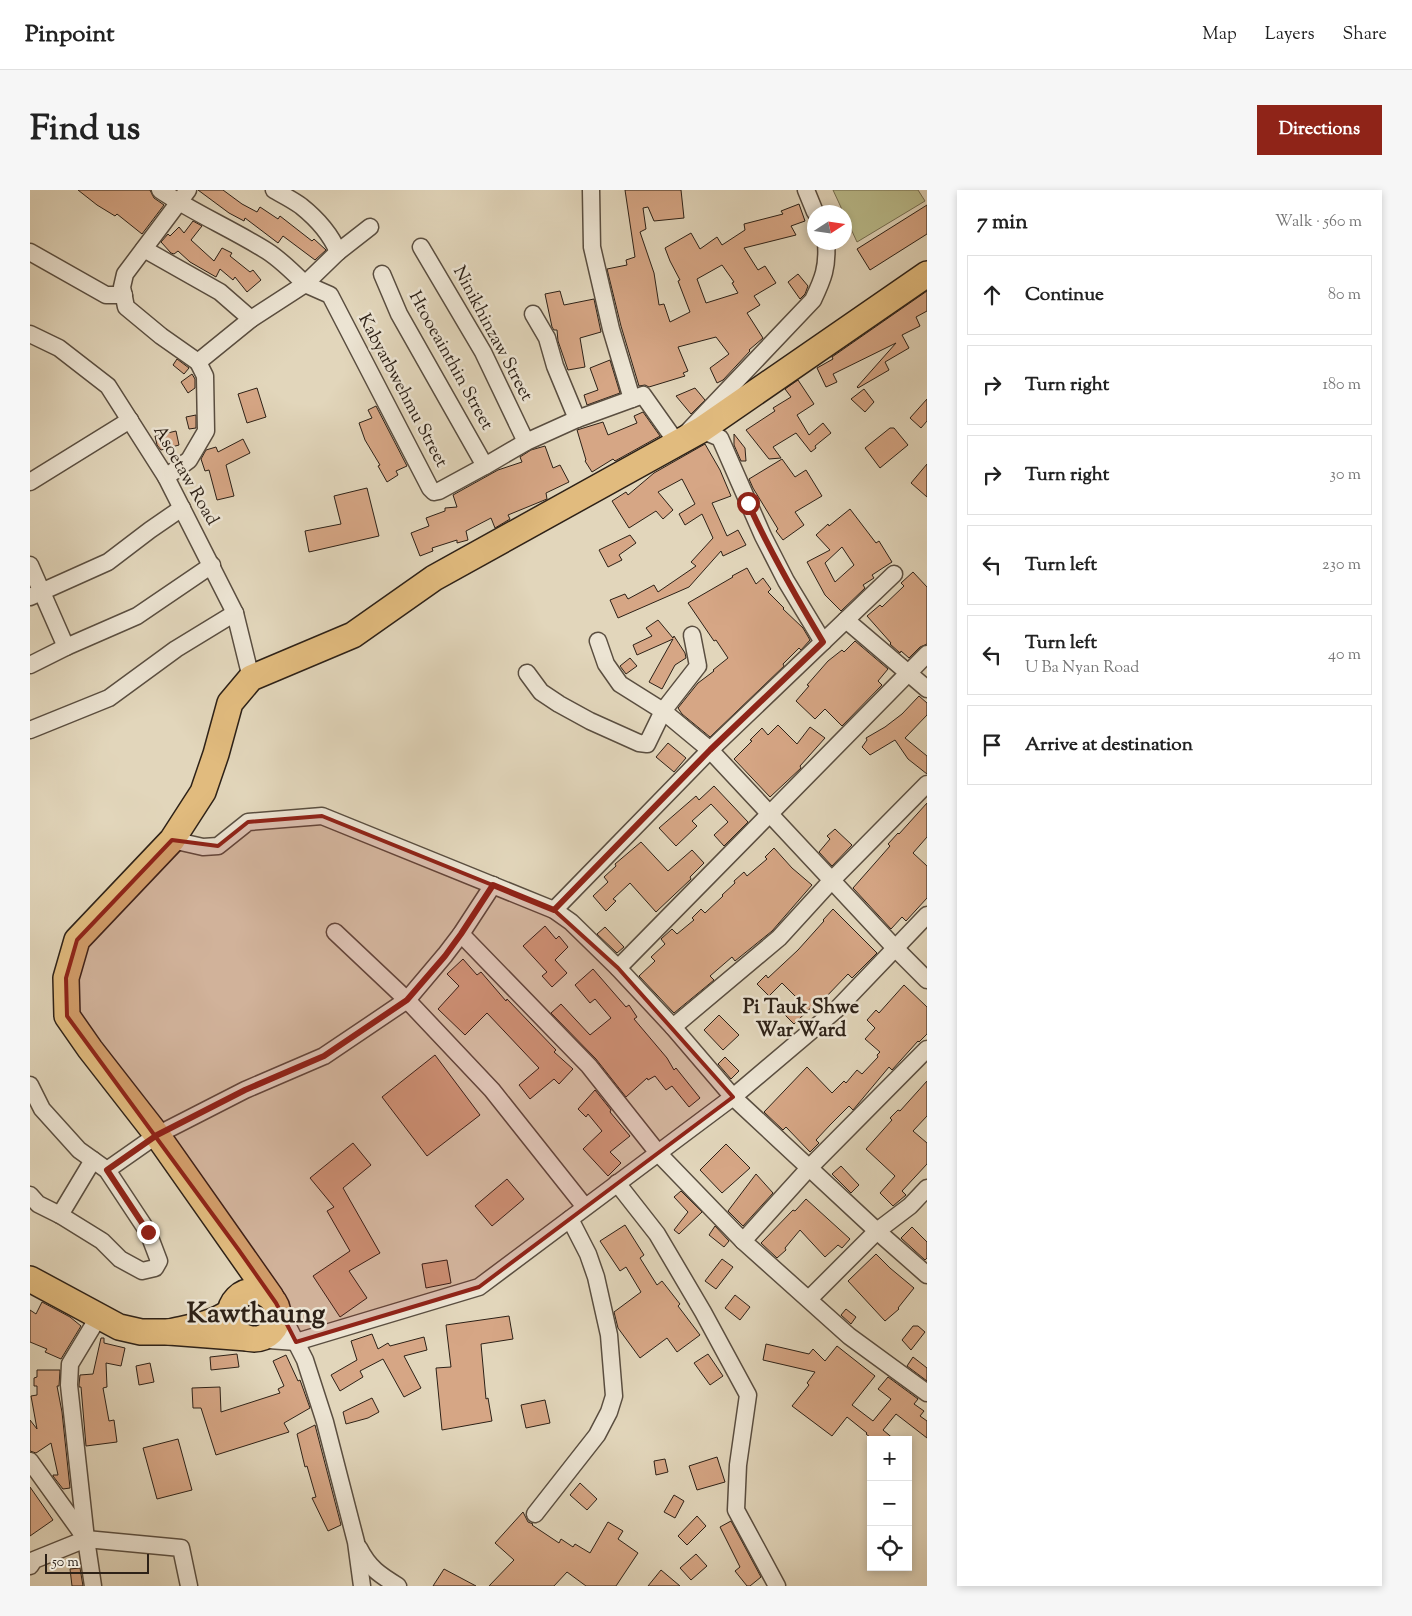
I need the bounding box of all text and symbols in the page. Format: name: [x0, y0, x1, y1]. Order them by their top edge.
text: Pinpoint: [25, 18, 114, 52]
text: Map: [1202, 22, 1237, 48]
text: Layers: [1265, 22, 1315, 48]
text: Share: [1343, 22, 1387, 48]
text: Find us: [30, 105, 140, 156]
button: Directions: [1257, 105, 1382, 155]
north arrow: [807, 205, 852, 250]
text: 7 min: [977, 208, 1028, 238]
text: Walk · 560 m: [1275, 211, 1362, 234]
street label: Ninikhinzaw Street: [445, 262, 539, 406]
icon: ahead: [978, 281, 1006, 309]
text: Continue: [1025, 282, 1104, 309]
text: 80 m: [1328, 284, 1361, 307]
street label: Htooeainthin Street: [401, 287, 499, 435]
street label: Kabyarbwehmu Street: [350, 310, 454, 472]
icon: right: [978, 371, 1006, 399]
text: Turn right: [1025, 372, 1109, 399]
text: 180 m: [1322, 374, 1361, 397]
street label: Asoetaw Road: [146, 421, 224, 531]
icon: right: [978, 461, 1006, 489]
text: Turn right: [1025, 462, 1109, 489]
text: 30 m: [1330, 464, 1361, 487]
route start: [737, 492, 760, 515]
icon: left: [978, 551, 1006, 579]
text: Turn left: [1025, 552, 1097, 579]
text: 230 m: [1322, 554, 1361, 577]
text: Turn left: [1025, 630, 1097, 657]
icon: left: [978, 641, 1006, 669]
text: 40 m: [1328, 644, 1361, 667]
text: U Ba Nyan Road: [1025, 657, 1139, 680]
icon: arrive: [978, 731, 1006, 759]
text: Arrive at destination: [1025, 732, 1193, 759]
district label: Pi Tauk Shwe War Ward: [743, 994, 859, 1046]
route end: [137, 1221, 160, 1244]
district label: Kawthaung: [187, 1295, 325, 1335]
map controls: [867, 1436, 912, 1571]
button: +: [867, 1436, 912, 1481]
button: −: [867, 1481, 912, 1526]
button: locate: [867, 1526, 912, 1571]
scale bar: [45, 1551, 149, 1574]
text: 50 m: [52, 1553, 79, 1573]

